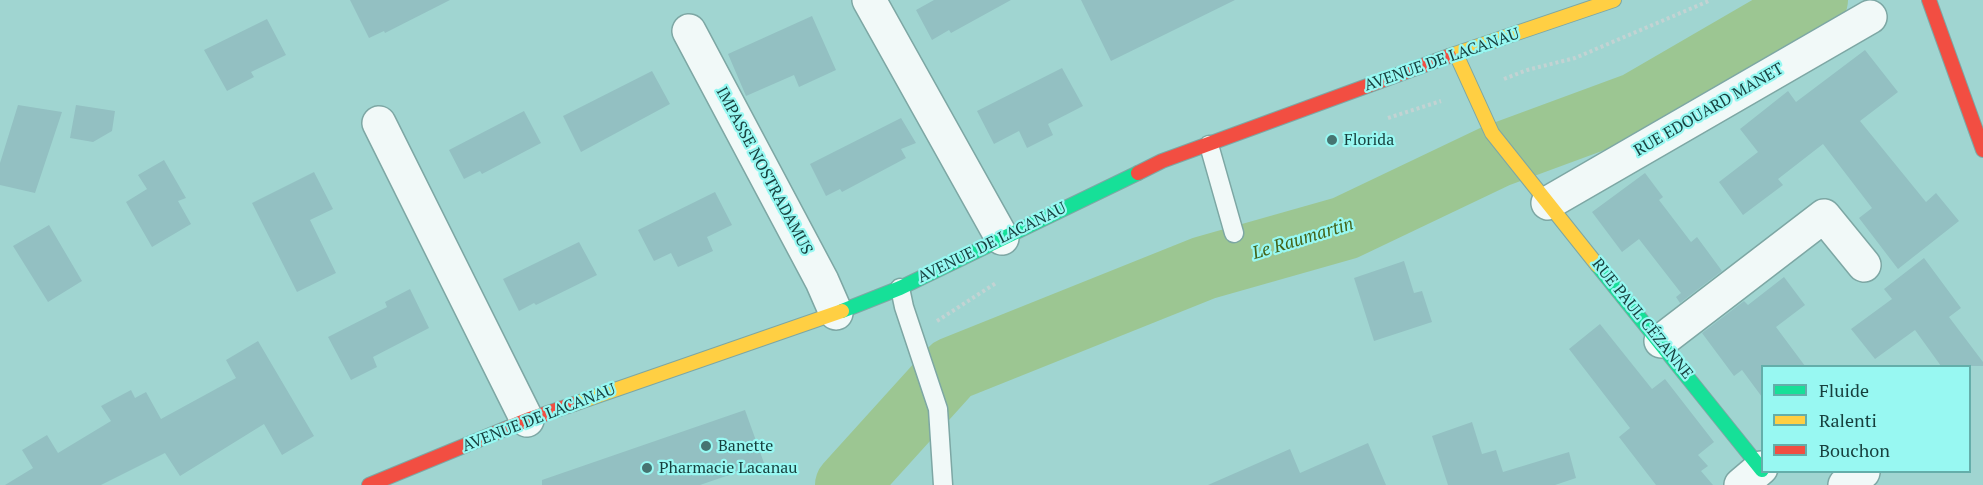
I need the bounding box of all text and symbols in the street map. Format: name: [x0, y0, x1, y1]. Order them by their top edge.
street label: AVENUE DE LACANAU: [1362, 24, 1522, 96]
street label: RUE EDOUARD MANET: [1631, 59, 1787, 161]
street label: IMPASSE NOSTRADAMUS: [712, 84, 816, 258]
place label: Florida: [1344, 130, 1394, 150]
marker: Florida: [1325, 133, 1339, 147]
street label: AVENUE DE LACANAU: [915, 199, 1069, 287]
water label: Le Raumartin: [1250, 213, 1356, 265]
street label: RUE PAUL CÉZANNE: [1587, 255, 1697, 383]
legend: [1761, 365, 1971, 473]
text: Fluide: [1819, 378, 1869, 402]
street label: AVENUE DE LACANAU: [460, 380, 618, 456]
text: Ralenti: [1819, 408, 1877, 432]
place label: Banette: [718, 436, 773, 456]
text: Bouchon: [1819, 438, 1890, 462]
marker: Banette: [699, 439, 713, 453]
place label: Pharmacie Lacanau: [659, 458, 797, 478]
marker: Pharmacie Lacanau: [640, 461, 654, 475]

